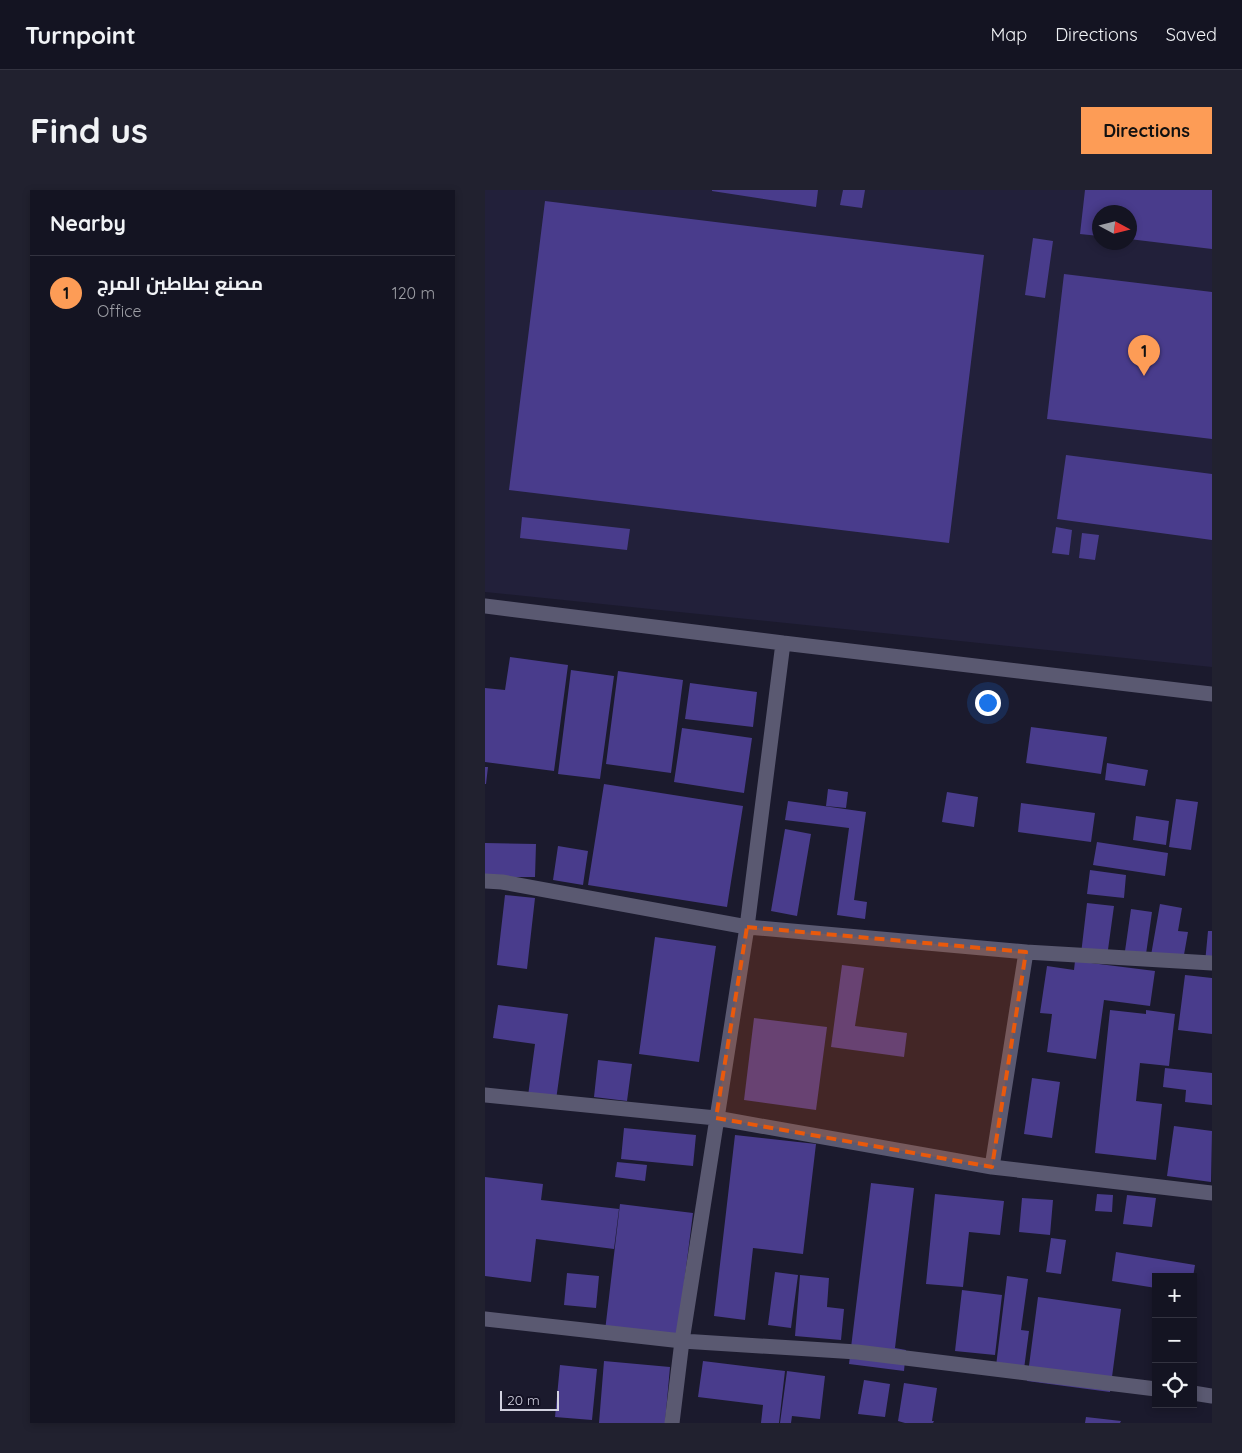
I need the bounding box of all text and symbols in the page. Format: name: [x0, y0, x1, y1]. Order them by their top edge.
text: Turnpoint: [25, 20, 136, 50]
text: Map: [990, 23, 1027, 46]
text: Directions: [1055, 23, 1138, 46]
text: Saved: [1166, 23, 1217, 46]
button: Directions: [1081, 107, 1212, 154]
text: Find us: [30, 108, 148, 152]
north arrow: [1092, 205, 1137, 250]
text: Nearby: [50, 210, 126, 236]
text: مصنع بطاطين المرج: [97, 271, 263, 295]
text: 1: [63, 283, 69, 303]
text: 120 m: [392, 283, 435, 303]
text: Office: [97, 301, 142, 321]
pin: 1: [1128, 335, 1160, 376]
your location: [975, 690, 1001, 716]
map controls: [1152, 1273, 1197, 1408]
button: +: [1152, 1273, 1197, 1318]
button: −: [1152, 1318, 1197, 1363]
button: locate: [1152, 1363, 1197, 1408]
scale bar: [500, 1388, 559, 1411]
text: 20 m: [507, 1391, 540, 1409]

